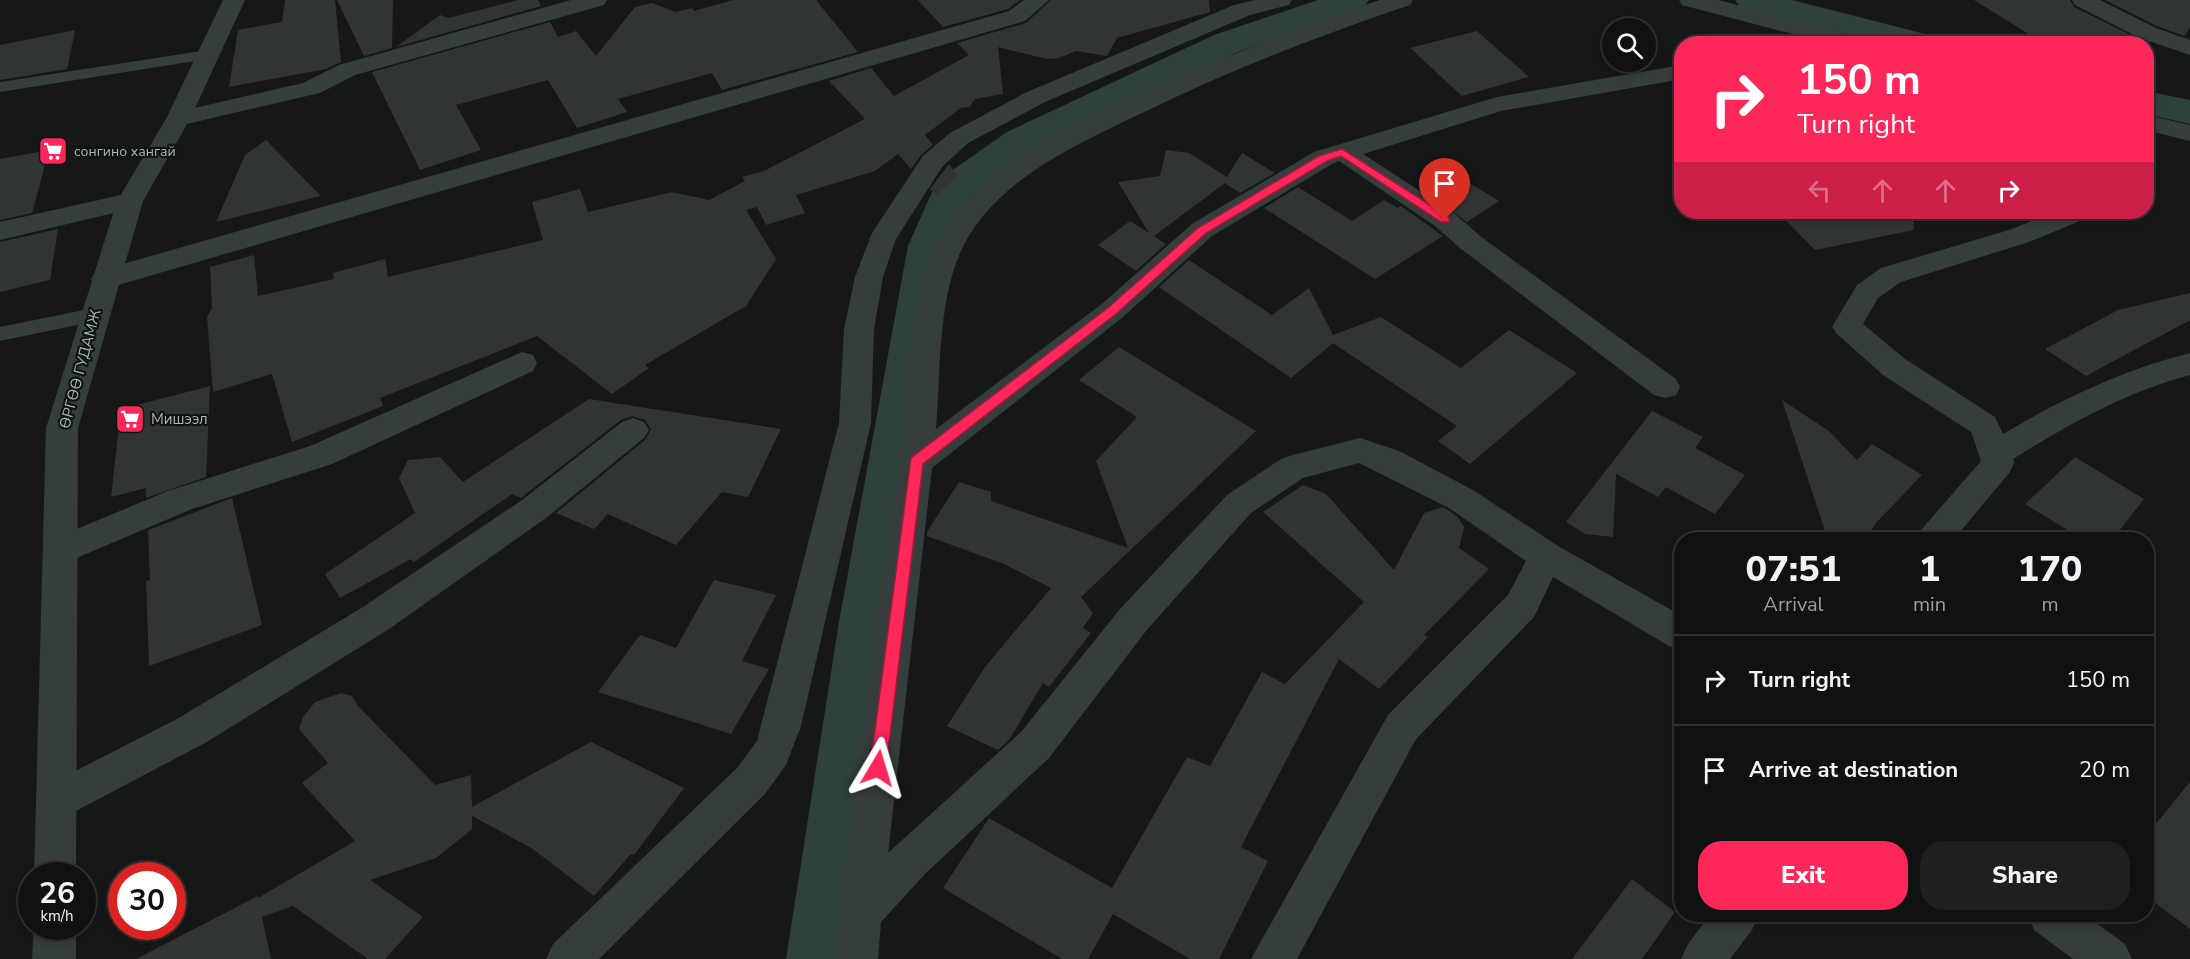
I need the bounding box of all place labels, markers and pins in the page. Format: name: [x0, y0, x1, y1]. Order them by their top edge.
supermarket icon: сонгино хангай: [37, 135, 69, 167]
place label: сонгино хангай: [74, 142, 176, 161]
pin: [1419, 158, 1470, 220]
supermarket icon: Мишээл: [114, 403, 146, 435]
place label: Мишээл: [151, 409, 208, 429]

